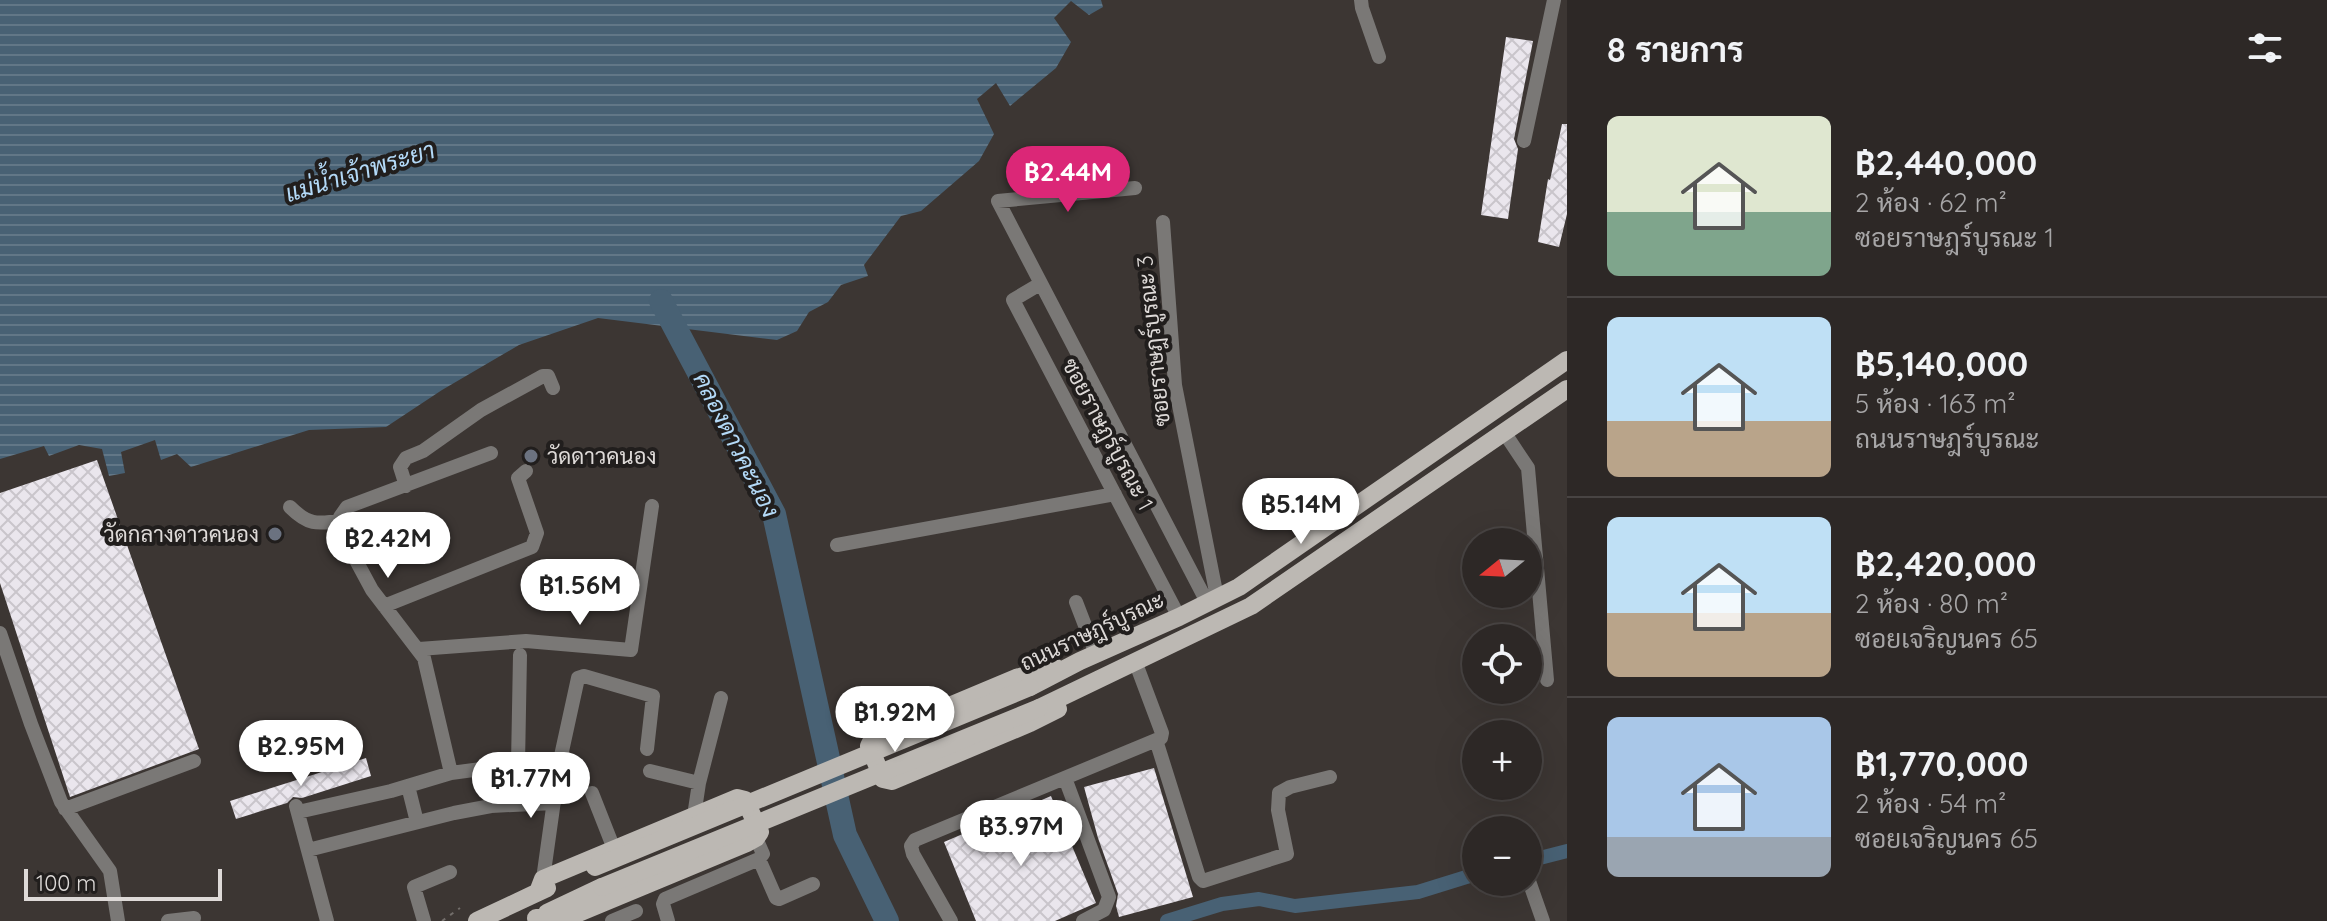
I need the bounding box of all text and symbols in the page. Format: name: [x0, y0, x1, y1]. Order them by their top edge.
icon: filters: [2243, 26, 2287, 70]
text: 8 รายการ: [1607, 28, 1744, 71]
water label: แม่น้ำเจ้าพระยา: [280, 130, 438, 208]
text: ฿2,440,000: [1855, 141, 2037, 184]
pin: ฿2.44M: [1003, 146, 1133, 214]
icon: home: [1671, 148, 1767, 244]
text: ฿2.44M: [1024, 155, 1112, 188]
text: 2 ห้อง · 62 m²: [1855, 186, 2007, 219]
text: ซอยราษฎร์บูรณะ 1: [1855, 221, 2054, 254]
street label: ซอยราษฎร์บูรณะ 3: [1130, 254, 1178, 428]
text: ฿5,140,000: [1855, 342, 2028, 385]
icon: home: [1671, 349, 1767, 445]
street label: ซอยราษฎร์บูรณะ 1: [1054, 353, 1160, 516]
water label: คลองดาวคะนอง: [687, 367, 786, 522]
text: 5 ห้อง · 163 m²: [1855, 387, 2015, 420]
text: ถนนราษฎร์บูรณะ: [1855, 422, 2039, 455]
place label: วัดดาวคนอง: [547, 442, 656, 470]
marker: วัดดาวคนอง: [522, 447, 540, 465]
pin: ฿5.14M: [1236, 478, 1366, 546]
text: ฿5.14M: [1260, 487, 1342, 520]
pin: ฿2.42M: [323, 512, 453, 580]
place label: วัดกลางดาวคนอง: [103, 520, 259, 548]
text: ฿2.42M: [344, 521, 432, 554]
marker: วัดกลางดาวคนอง: [266, 525, 284, 543]
north arrow: [1462, 528, 1542, 608]
map controls: [1462, 528, 1542, 896]
text: ฿2,420,000: [1855, 542, 2036, 585]
icon: home: [1671, 549, 1767, 645]
pin: ฿1.56M: [515, 559, 645, 627]
text: ฿1.56M: [539, 568, 621, 601]
street label: ถนนราษฎร์บูรณะ: [1015, 585, 1169, 678]
text: 2 ห้อง · 80 m²: [1855, 587, 2008, 620]
text: ซอยเจริญนคร 65: [1855, 622, 2038, 655]
button: locate: [1462, 624, 1542, 704]
pin: ฿1.92M: [830, 686, 960, 754]
text: ฿1.92M: [853, 695, 937, 728]
pin: ฿2.95M: [236, 720, 366, 788]
button: +: [1462, 720, 1542, 800]
text: ฿2.95M: [257, 729, 345, 762]
text: ฿1,770,000: [1855, 742, 2028, 785]
icon: home: [1671, 749, 1767, 845]
pin: ฿1.77M: [466, 752, 596, 820]
text: ฿1.77M: [490, 761, 572, 794]
text: 2 ห้อง · 54 m²: [1855, 787, 2006, 820]
pin: ฿3.97M: [956, 800, 1086, 868]
text: ฿3.97M: [978, 809, 1064, 842]
button: −: [1462, 816, 1542, 896]
text: ซอยเจริญนคร 65: [1855, 822, 2038, 855]
scale bar: [24, 865, 222, 901]
text: 100 m: [36, 869, 96, 897]

